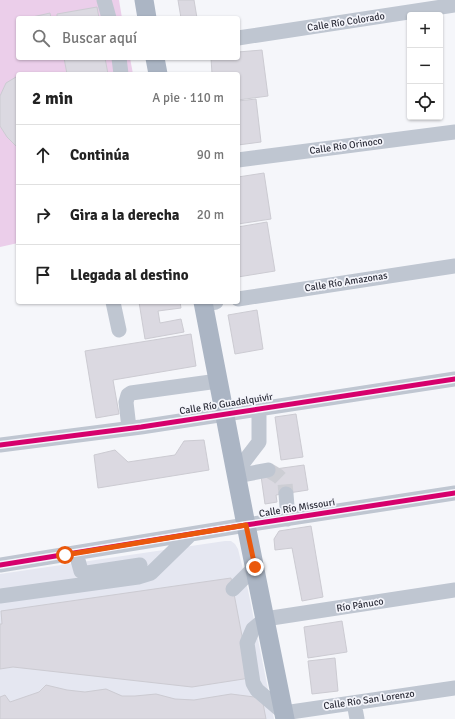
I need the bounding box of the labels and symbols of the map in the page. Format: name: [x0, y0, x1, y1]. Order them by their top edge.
street label: Calle Río Colorado: [306, 10, 386, 34]
street label: Calle Río Orinoco: [309, 135, 383, 157]
street label: Calle Río Amazonas: [304, 269, 389, 294]
street label: Calle Río Guadalquivir: [178, 391, 274, 417]
street label: Calle Río Missouri: [258, 496, 336, 520]
route start: [56, 546, 74, 564]
route end: [246, 558, 264, 576]
street label: Río Pánuco: [336, 595, 384, 615]
street label: Calle Río San Lorenzo: [323, 688, 415, 712]

